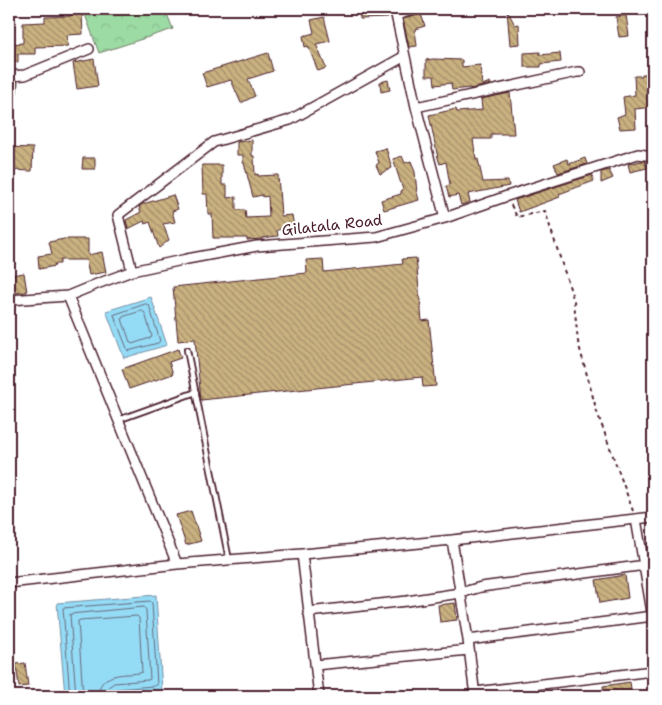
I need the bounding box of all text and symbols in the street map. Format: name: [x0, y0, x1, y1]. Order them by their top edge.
street label: Gilatala Road: [281, 210, 384, 240]

